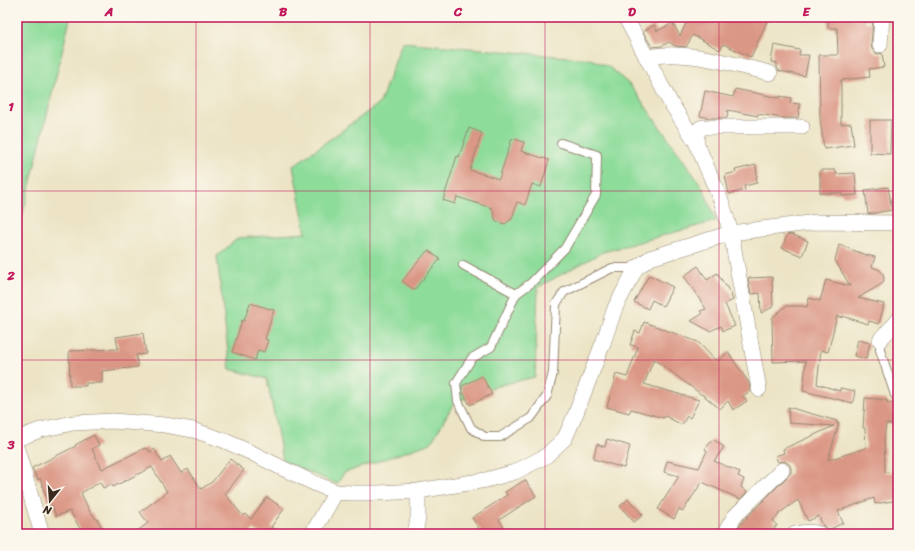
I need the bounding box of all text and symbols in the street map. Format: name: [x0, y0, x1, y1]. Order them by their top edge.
text: A: [104, 0, 113, 23]
text: B: [279, 0, 288, 23]
text: C: [453, 0, 463, 23]
text: D: [628, 0, 636, 23]
text: E: [802, 0, 811, 23]
text: 1: [8, 95, 14, 118]
text: 2: [6, 264, 15, 287]
text: 3: [6, 433, 15, 456]
north arrow: [30, 481, 70, 521]
text: N: [40, 500, 55, 521]

